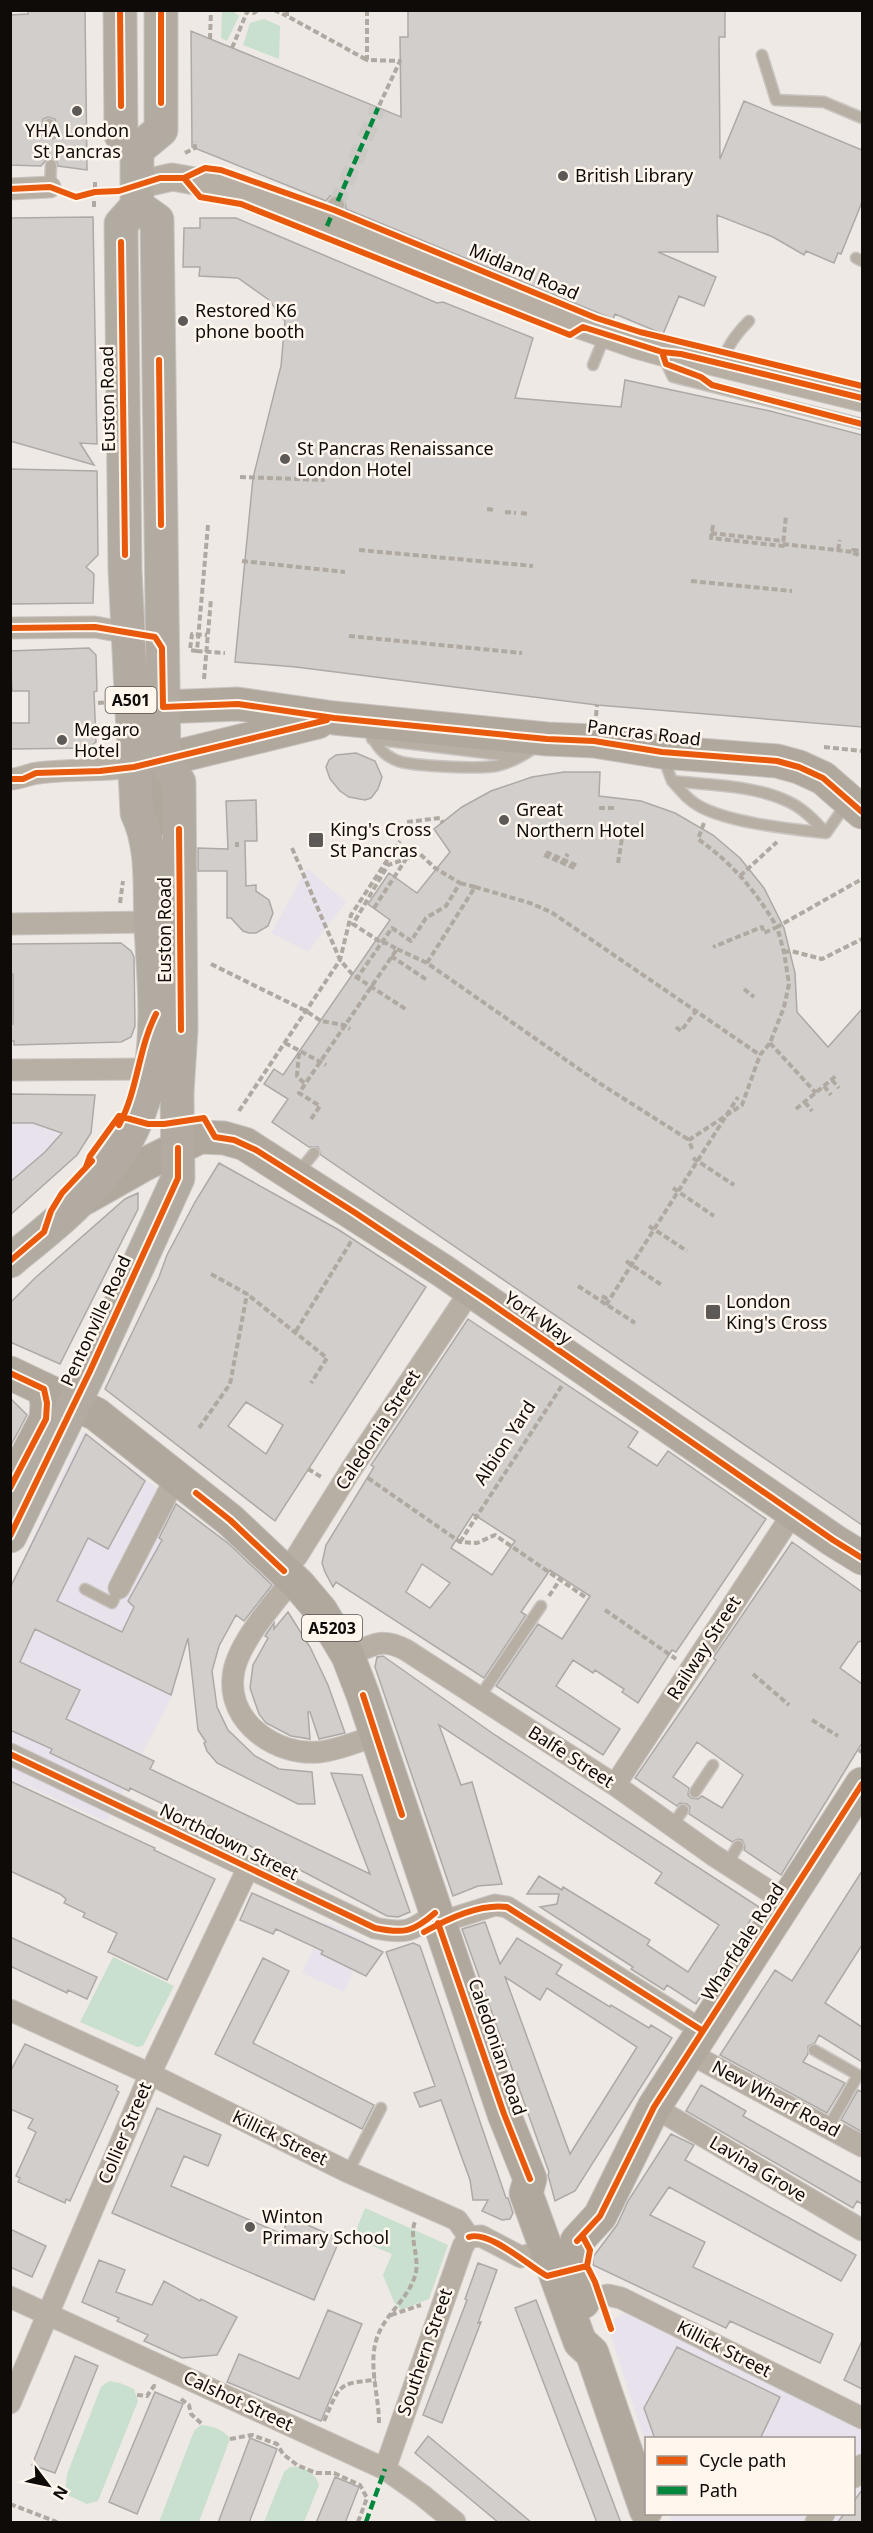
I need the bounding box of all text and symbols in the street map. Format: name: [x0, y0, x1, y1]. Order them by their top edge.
marker: YHA London St Pancras: [70, 104, 84, 118]
place label: YHA London St Pancras: [25, 118, 129, 163]
place label: British Library: [575, 163, 694, 187]
marker: British Library: [556, 169, 570, 183]
street label: Midland Road: [466, 237, 583, 305]
place label: Restored K6 phone booth: [195, 298, 305, 343]
marker: Restored K6 phone booth: [176, 314, 190, 328]
street label: Euston Road: [94, 346, 120, 452]
place label: St Pancras Renaissance London Hotel: [297, 436, 494, 481]
marker: St Pancras Renaissance London Hotel: [278, 452, 292, 466]
road number: A501: [106, 687, 156, 713]
street label: Pancras Road: [586, 713, 702, 751]
place label: Megaro Hotel: [74, 717, 140, 762]
marker: Megaro Hotel: [55, 733, 69, 747]
place label: Great Northern Hotel: [516, 797, 645, 842]
marker: Great Northern Hotel: [497, 813, 511, 827]
place label: King's Cross St Pancras: [330, 817, 431, 862]
marker: King's Cross St Pancras: [307, 831, 325, 849]
street label: Euston Road: [152, 877, 176, 983]
street label: Pentonville Road: [54, 1251, 136, 1390]
street label: York Way: [500, 1285, 578, 1350]
place label: London King's Cross: [726, 1289, 827, 1334]
marker: London King's Cross: [704, 1303, 722, 1321]
street label: Caledonia Street: [329, 1364, 425, 1494]
street label: Albion Yard: [468, 1396, 540, 1489]
street label: Railway Street: [661, 1591, 746, 1704]
road number: A5203: [302, 1615, 362, 1641]
street label: Balfe Street: [524, 1719, 619, 1793]
street label: Northdown Street: [156, 1797, 303, 1885]
street label: Wharfdale Road: [695, 1878, 789, 2005]
street label: Caledonian Road: [463, 1975, 533, 2118]
street label: New Wharf Road: [708, 2054, 845, 2142]
street label: Collier Street: [92, 2077, 157, 2187]
street label: Killick Street: [229, 2104, 332, 2171]
street label: Lavina Grove: [706, 2130, 812, 2207]
place label: Winton Primary School: [262, 2204, 389, 2249]
marker: Winton Primary School: [243, 2220, 257, 2234]
street label: Southern Street: [391, 2284, 457, 2419]
street label: Killick Street: [673, 2314, 776, 2382]
street label: Calshot Street: [180, 2364, 298, 2436]
legend: [645, 2437, 855, 2515]
text: Cycle path: [699, 2448, 786, 2472]
north arrow: [18, 2455, 78, 2515]
text: Path: [699, 2478, 738, 2502]
text: N: [48, 2482, 73, 2504]

